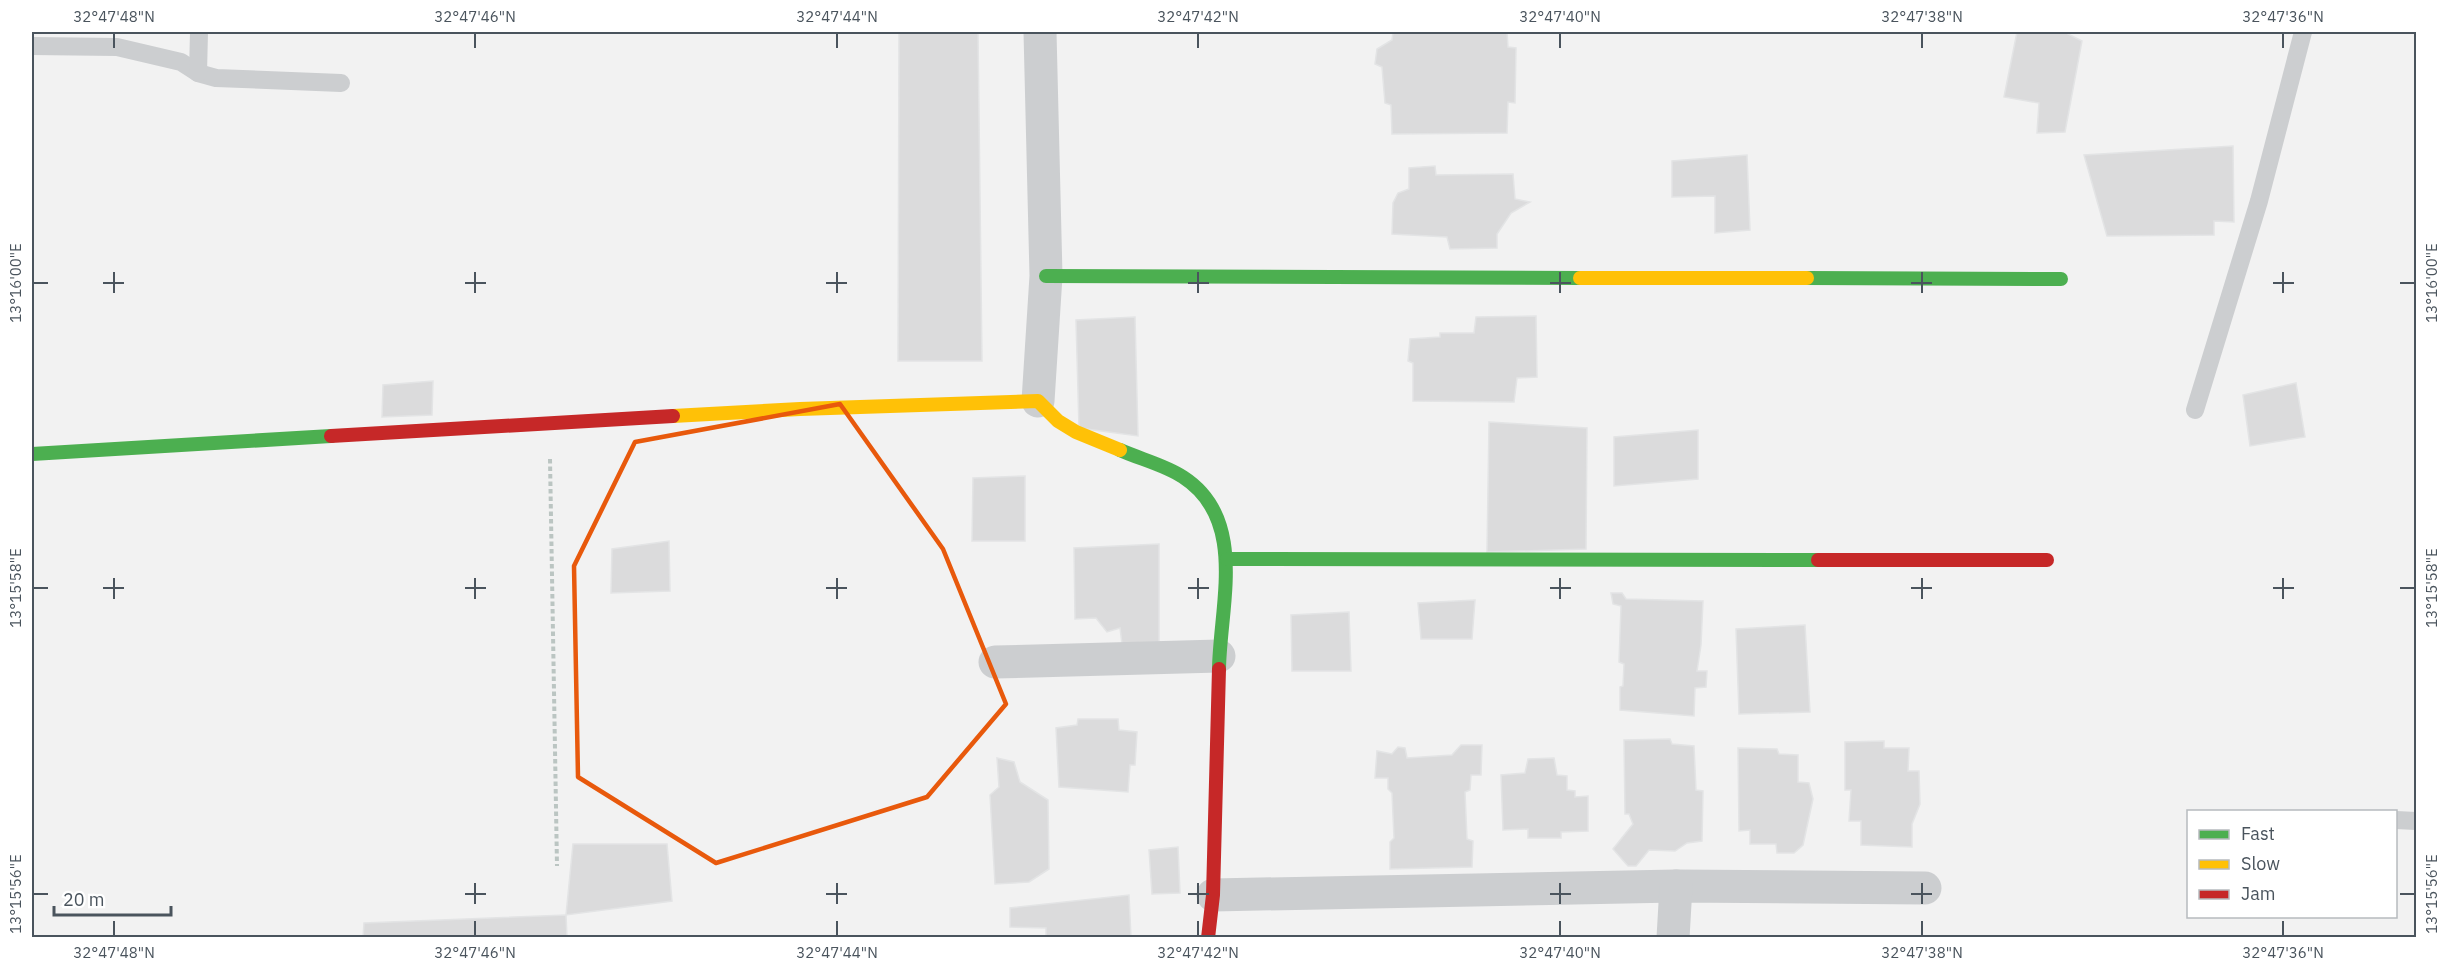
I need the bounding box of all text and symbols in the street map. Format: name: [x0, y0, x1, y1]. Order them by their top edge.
text: 32°47'48"N: [73, 7, 155, 26]
text: 32°47'46"N: [434, 7, 516, 26]
text: 32°47'44"N: [796, 7, 878, 26]
text: 32°47'42"N: [1157, 7, 1239, 26]
text: 32°47'40"N: [1519, 7, 1601, 26]
text: 32°47'38"N: [1881, 7, 1963, 26]
text: 32°47'36"N: [2242, 7, 2324, 26]
text: 13°16'00"E: [6, 243, 25, 323]
text: 13°16'00"E: [2422, 243, 2441, 323]
text: 13°15'58"E: [6, 548, 25, 628]
text: 13°15'58"E: [2422, 548, 2441, 628]
legend: [2187, 810, 2397, 918]
text: Fast: [2241, 822, 2275, 845]
text: Slow: [2241, 852, 2280, 875]
text: 13°15'56"E: [6, 854, 25, 934]
text: 13°15'56"E: [2422, 854, 2441, 934]
scale bar: [54, 879, 171, 917]
text: Jam: [2241, 882, 2276, 905]
text: 20 m: [63, 888, 105, 911]
text: 32°47'48"N: [73, 943, 155, 962]
text: 32°47'46"N: [434, 943, 516, 962]
text: 32°47'44"N: [796, 943, 878, 962]
text: 32°47'42"N: [1157, 943, 1239, 962]
text: 32°47'40"N: [1519, 943, 1601, 962]
text: 32°47'38"N: [1881, 943, 1963, 962]
text: 32°47'36"N: [2242, 943, 2324, 962]

